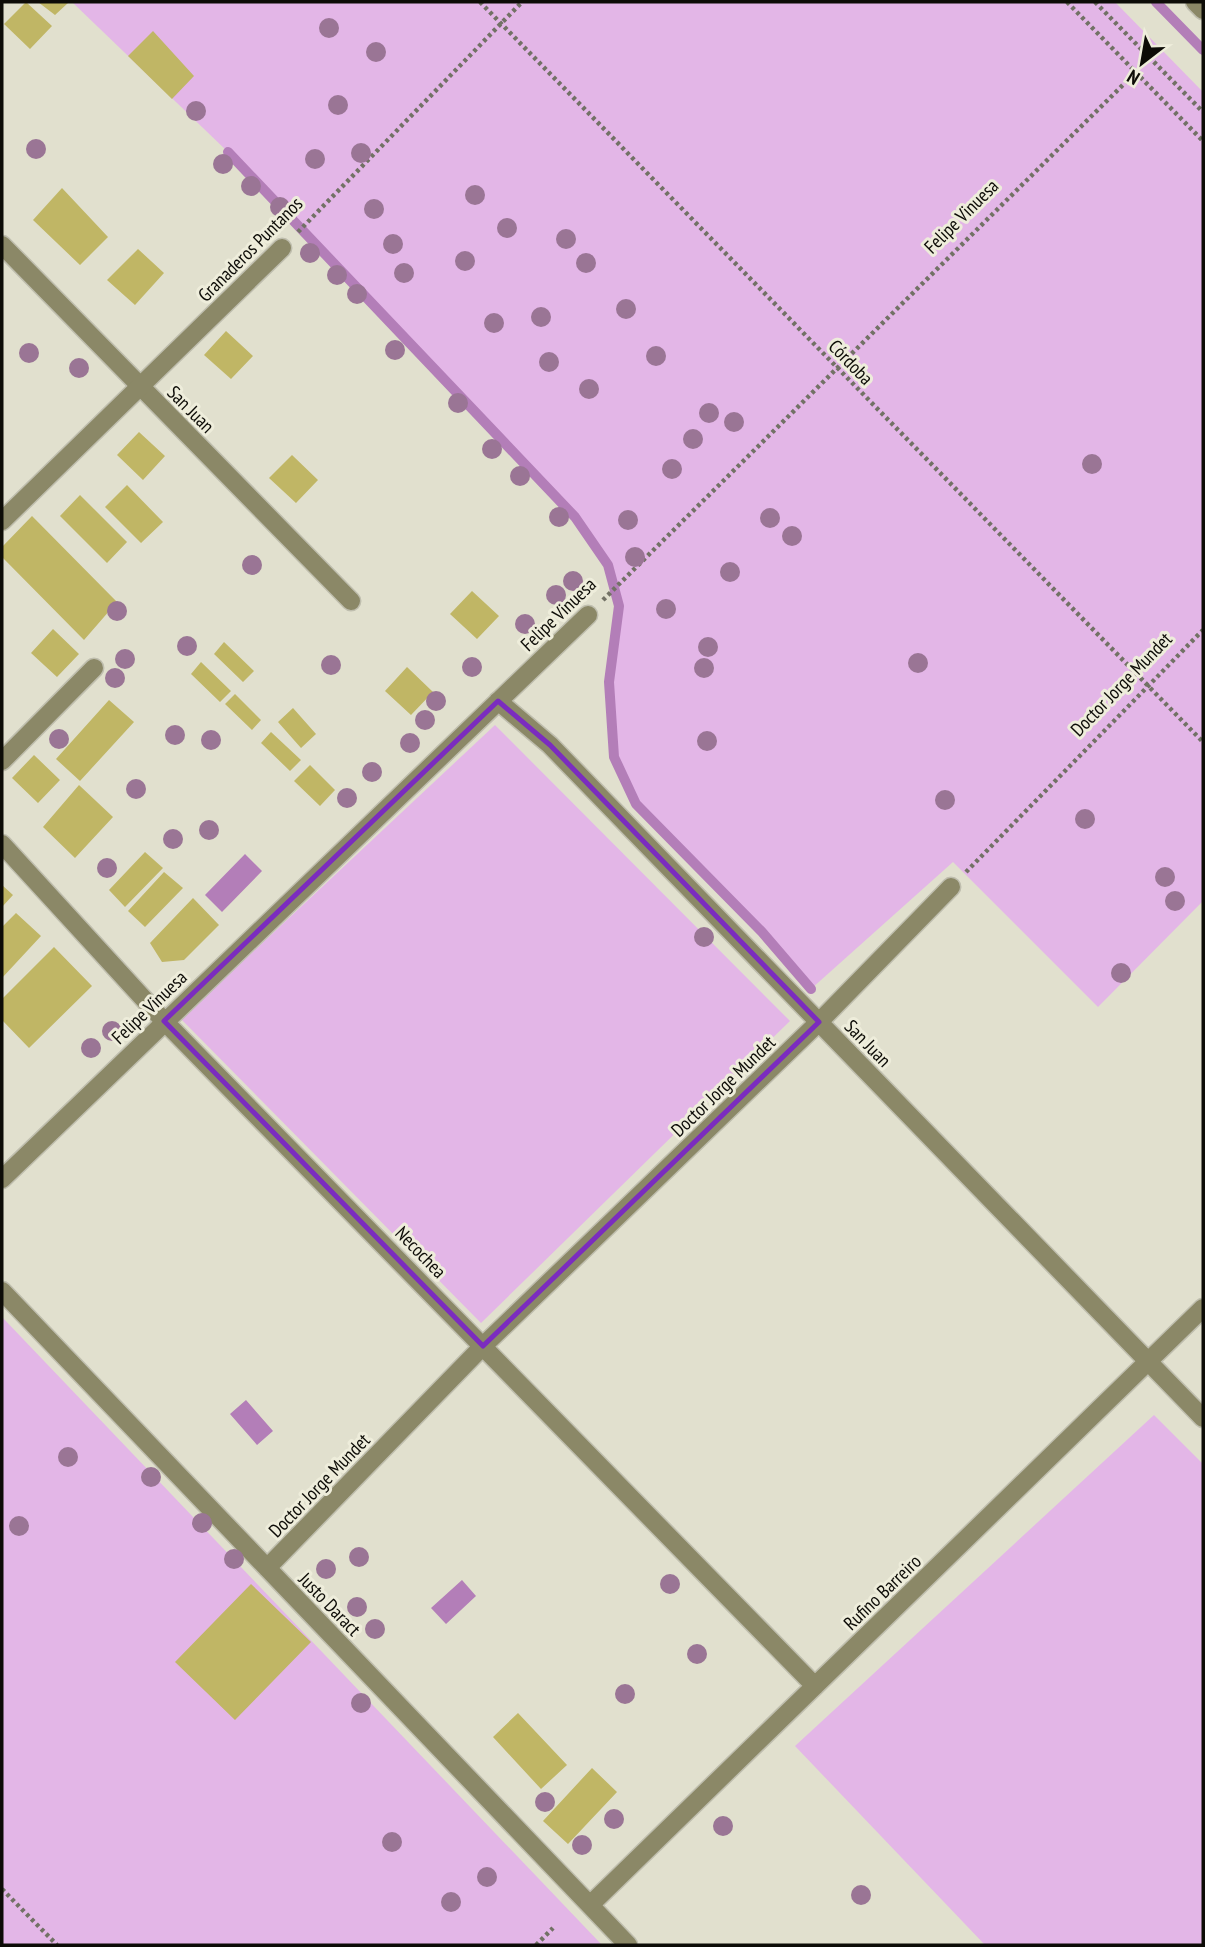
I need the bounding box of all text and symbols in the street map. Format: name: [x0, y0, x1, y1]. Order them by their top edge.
north arrow: [1107, 28, 1177, 98]
text: N: [1123, 65, 1144, 91]
street label: Felipe Vinuesa: [919, 174, 1003, 258]
street label: Granaderos Puntanos: [193, 192, 307, 306]
street label: Córdoba: [824, 334, 878, 390]
street label: San Juan: [162, 380, 220, 438]
street label: Felipe Vinuesa: [515, 572, 601, 656]
street label: Doctor Jorge Mundet: [1065, 626, 1177, 741]
street label: Felipe Vinuesa: [106, 965, 192, 1049]
street label: San Juan: [840, 1014, 896, 1072]
street label: Doctor Jorge Mundet: [666, 1030, 781, 1142]
street label: Necochea: [390, 1221, 452, 1283]
street label: Doctor Jorge Mundet: [263, 1427, 375, 1542]
street label: Rufino Barreiro: [838, 1549, 926, 1635]
street label: Justo Daract: [293, 1567, 367, 1641]

